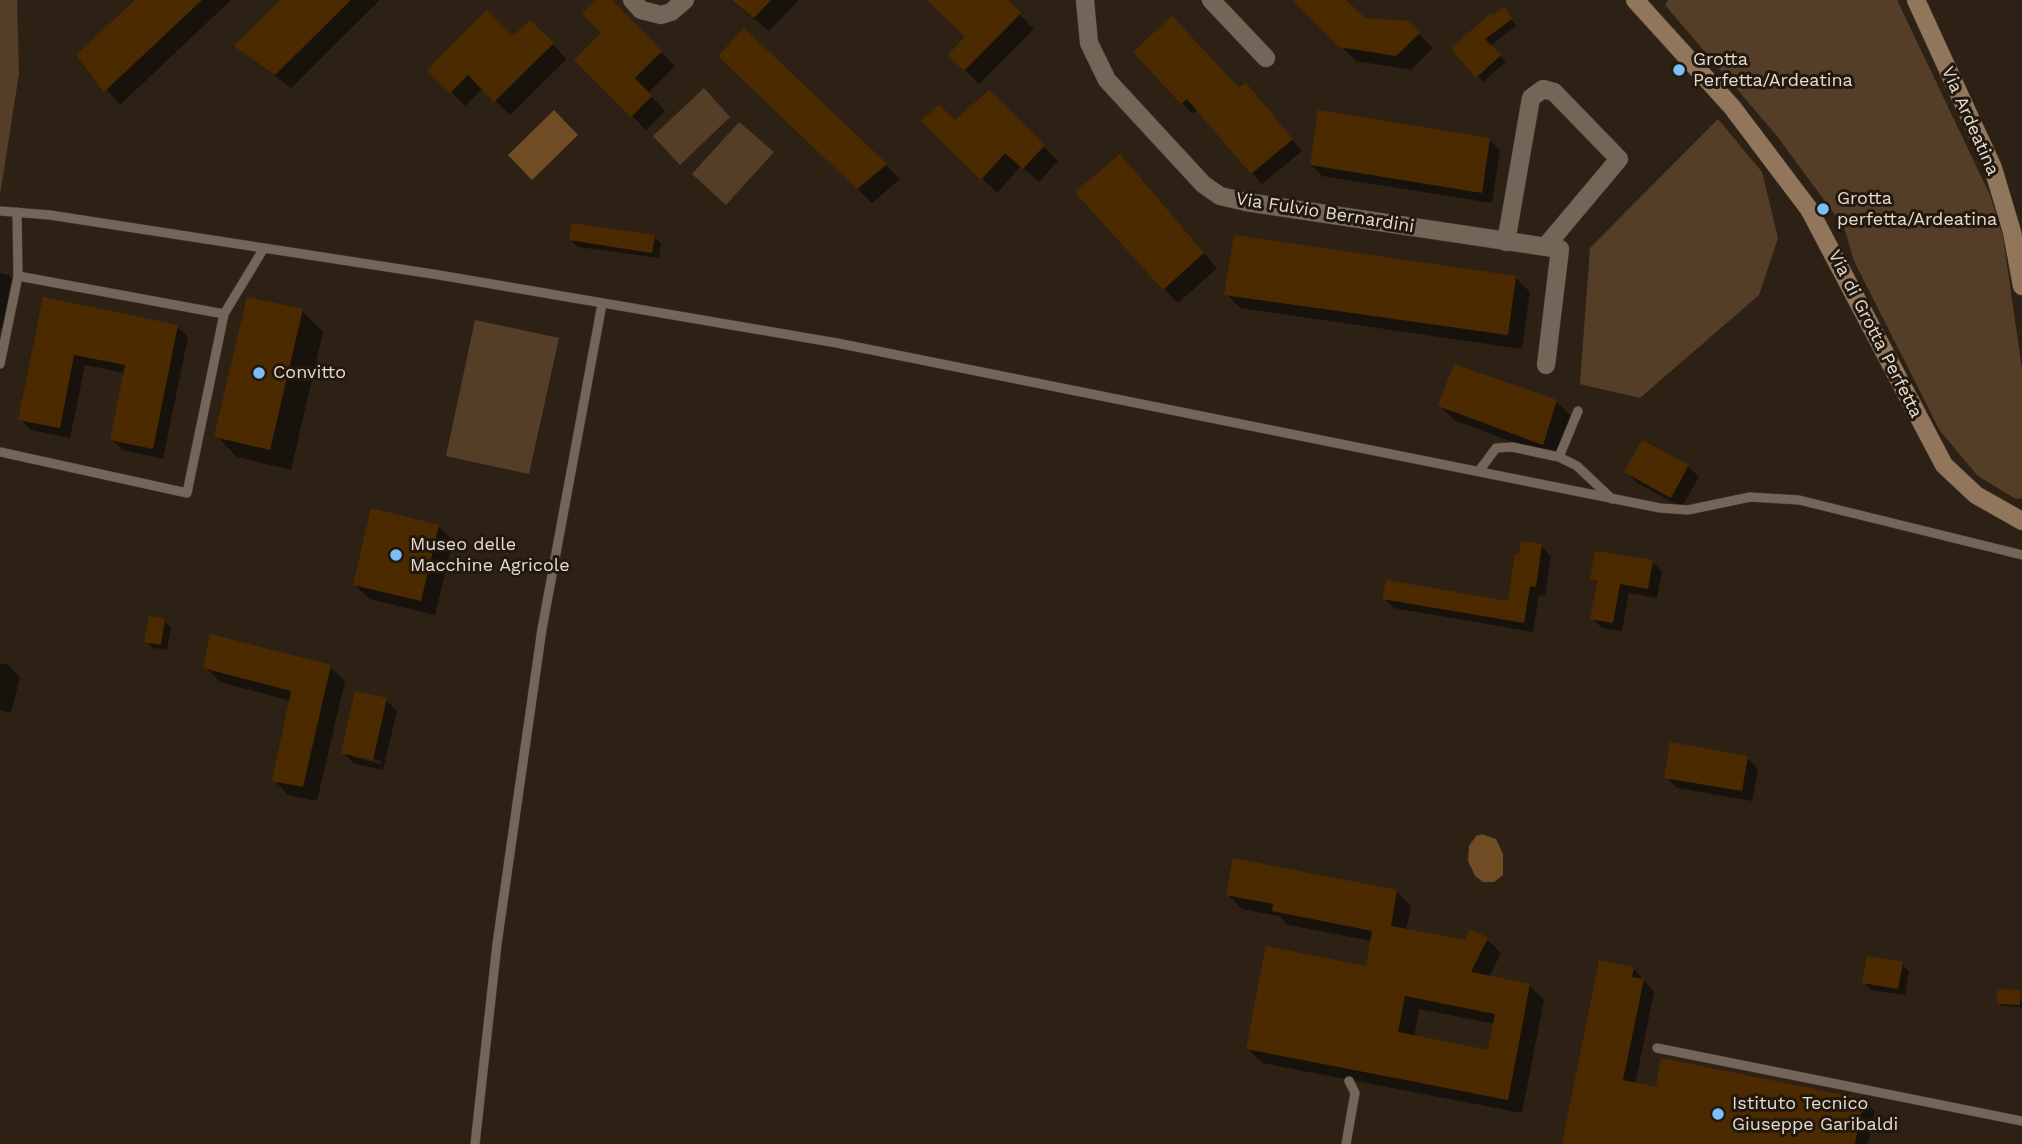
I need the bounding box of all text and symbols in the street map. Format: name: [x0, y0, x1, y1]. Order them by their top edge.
place label: Grotta Perfetta/Ardeatina: [1693, 49, 1853, 92]
marker: Grotta Perfetta/Ardeatina: [1671, 62, 1687, 78]
street label: Via Ardeatina: [1936, 63, 2004, 179]
street label: Via Fulvio Bernardini: [1234, 188, 1416, 238]
place label: Grotta perfetta/Ardeatina: [1837, 188, 1997, 230]
marker: Grotta perfetta/Ardeatina: [1815, 201, 1831, 217]
street label: Via di Grotta Perfetta: [1823, 246, 1927, 422]
place label: Convitto: [273, 362, 346, 384]
marker: Convitto: [251, 365, 267, 381]
place label: Museo delle Macchine Agricole: [410, 534, 570, 576]
marker: Museo delle Macchine Agricole: [388, 547, 404, 563]
place label: Istituto Tecnico Giuseppe Garibaldi: [1732, 1093, 1898, 1136]
marker: Istituto Tecnico Giuseppe Garibaldi: [1710, 1106, 1726, 1122]

